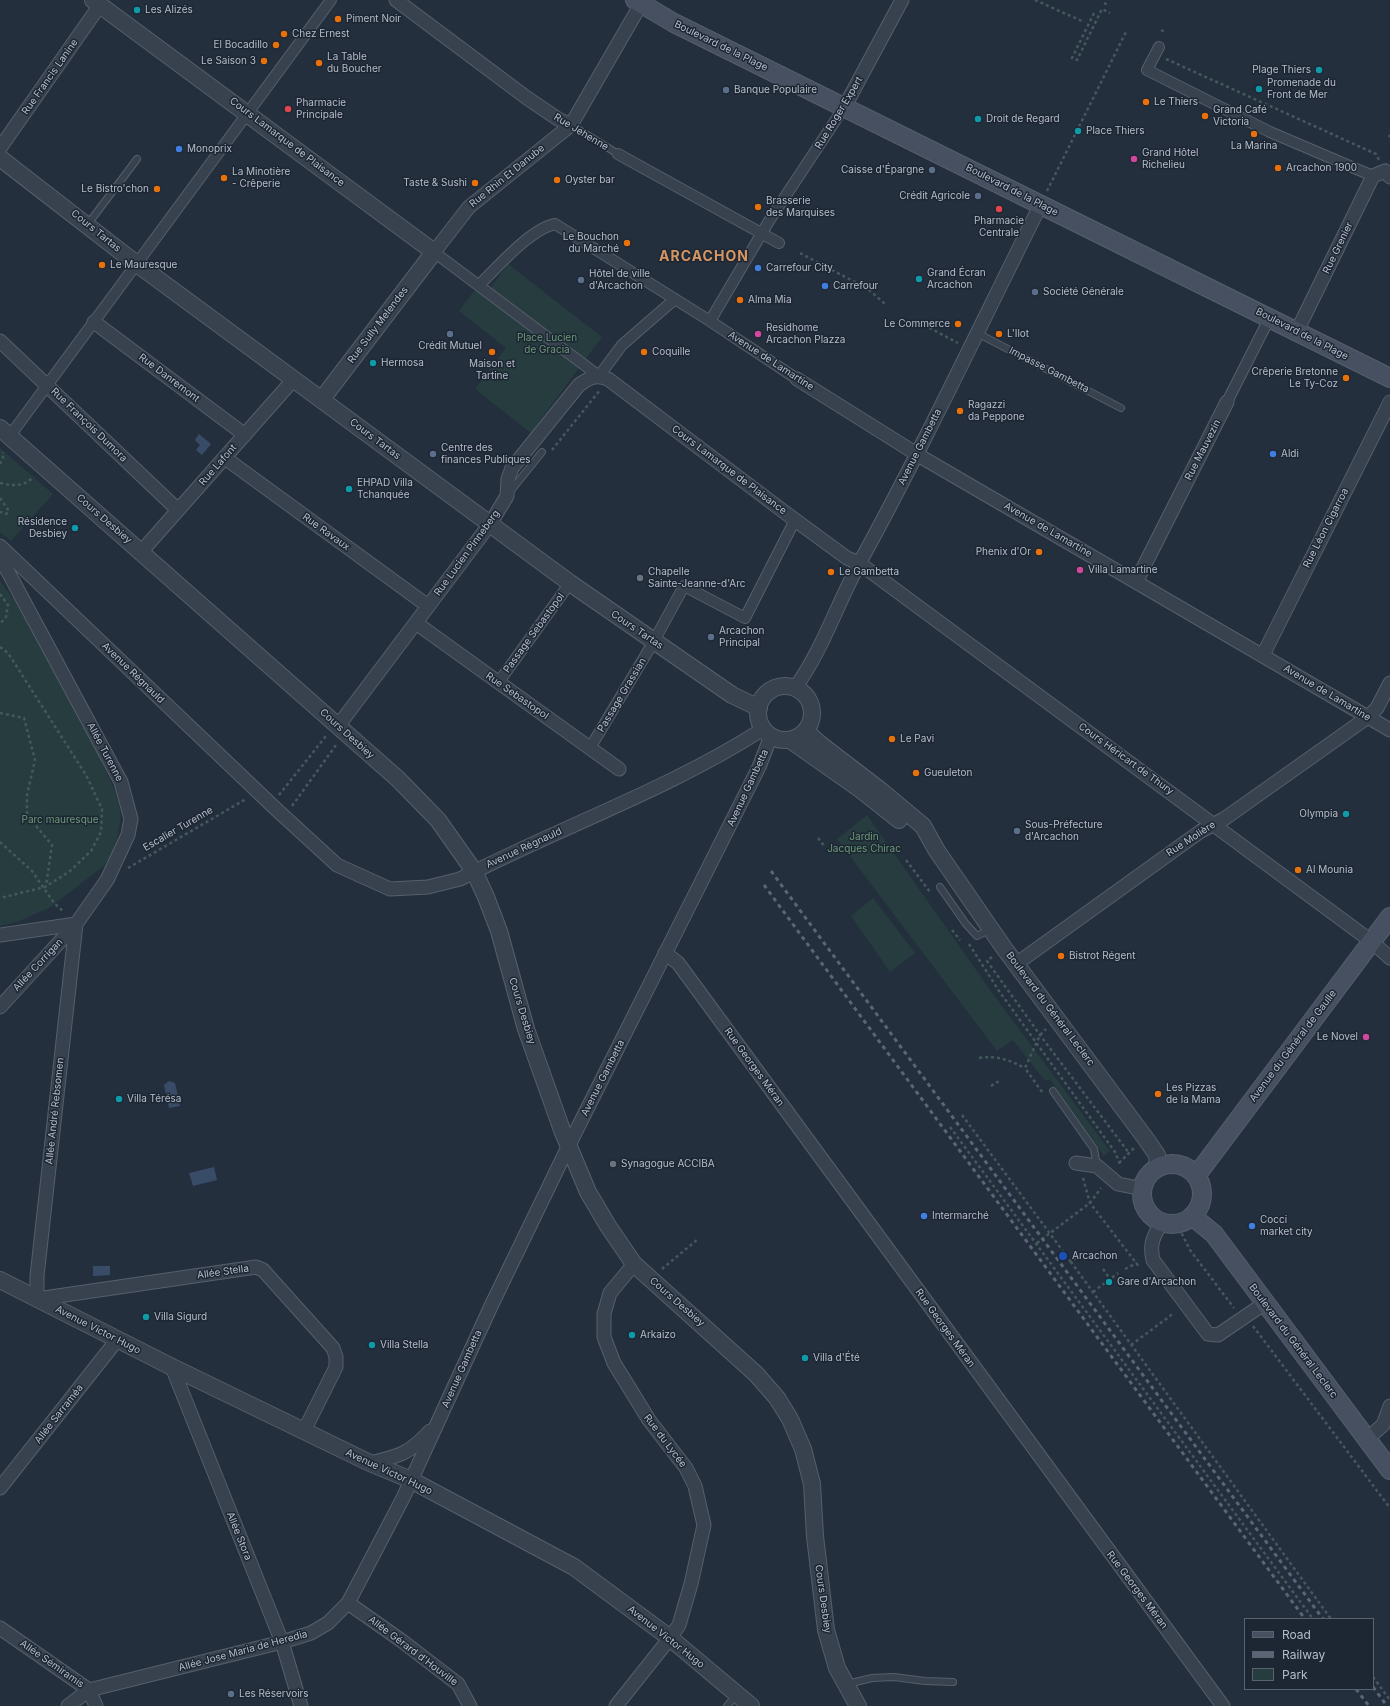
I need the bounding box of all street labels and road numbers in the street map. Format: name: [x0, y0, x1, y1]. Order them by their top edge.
street label: Boulevard de la Plage: [672, 18, 770, 74]
street label: Rue Francis Lanine: [19, 37, 81, 117]
street label: Rue Roger Expert: [813, 75, 865, 151]
street label: Cours Lamarque de Plaisance: [227, 95, 347, 189]
street label: Rue Jehenne: [551, 111, 611, 153]
street label: Rue Rhin Et Danube: [467, 142, 547, 210]
street label: Boulevard de la Plage: [964, 161, 1060, 219]
street label: Cours Tartas: [69, 207, 123, 255]
street label: Rue Grenier: [1320, 220, 1356, 276]
street label: Rue Sully Melendes: [345, 284, 411, 366]
street label: Boulevard de la Plage: [1254, 305, 1350, 363]
street label: Avenue de Lamartine: [726, 329, 816, 393]
street label: Impasse Gambetta: [1007, 345, 1091, 395]
street label: Rue Danremont: [136, 351, 202, 405]
street label: Rue François Dumora: [48, 385, 130, 465]
street label: Avenue Gambetta: [896, 407, 944, 487]
street label: Cours Tartas: [347, 416, 403, 462]
street label: Rue Mauvezin: [1183, 418, 1223, 482]
street label: Cours Lamarque de Plaisance: [669, 423, 789, 517]
street label: Rue Lafont: [197, 442, 239, 488]
street label: Rue Léon Cigarroa: [1301, 486, 1351, 570]
street label: Cours Desbiey: [74, 492, 134, 546]
street label: Avenue de Lamartine: [1002, 500, 1094, 560]
street label: Rue Lucien Pinneberg: [432, 508, 502, 598]
street label: Rue Ravaux: [300, 511, 352, 553]
street label: Passage Sebastopol: [501, 591, 567, 675]
street label: Cours Tartas: [609, 608, 665, 652]
street label: Avenue Régnauld: [99, 640, 167, 706]
street label: Passage Grassian: [595, 656, 649, 734]
street label: Avenue de Lamartine: [1281, 662, 1373, 724]
street label: Rue Sebastopol: [483, 670, 551, 722]
street label: Cours Desbiey: [317, 706, 377, 762]
street label: Cours Héricart de Thury: [1076, 720, 1176, 798]
street label: Allée Turenne: [84, 721, 126, 783]
street label: Avenue Gambetta: [725, 748, 771, 828]
street label: Escalier Turenne: [141, 804, 215, 854]
street label: Rue Molière: [1164, 819, 1218, 859]
street label: Avenue Régnauld: [484, 825, 564, 871]
street label: Allée Corrigan: [11, 936, 65, 994]
street label: Boulevard du Général Leclerc: [1003, 950, 1097, 1068]
street label: Cours Desbiey: [506, 976, 538, 1046]
street label: Avenue du Général de Gaulle: [1247, 988, 1339, 1104]
street label: Rue Georges Méran: [721, 1025, 787, 1109]
street label: Avenue Gambetta: [579, 1038, 627, 1118]
street label: Allée André Rebsomen: [43, 1057, 67, 1165]
street label: Allée Stella: [196, 1262, 250, 1282]
street label: Cours Desbiey: [647, 1275, 707, 1329]
street label: Boulevard du Général Leclerc: [1246, 1282, 1340, 1400]
street label: Rue Georges Méran: [912, 1286, 978, 1370]
street label: Avenue Victor Hugo: [53, 1303, 143, 1357]
street label: Avenue Gambetta: [439, 1328, 485, 1410]
street label: Allée Sarraméa: [32, 1382, 86, 1446]
street label: Rue du Lycée: [641, 1412, 689, 1470]
street label: Avenue Victor Hugo: [344, 1447, 434, 1497]
street label: Allée Stora: [224, 1510, 254, 1562]
street label: Rue Georges Méran: [1104, 1549, 1170, 1631]
street label: Cours Desbiey: [812, 1564, 834, 1634]
street label: Avenue Victor Hugo: [625, 1603, 707, 1671]
street label: Allée Gérard d'Houville: [366, 1614, 460, 1688]
street label: Allée Jose Maria de Heredia: [177, 1628, 309, 1674]
street label: Allée Sémiramis: [18, 1637, 86, 1691]

